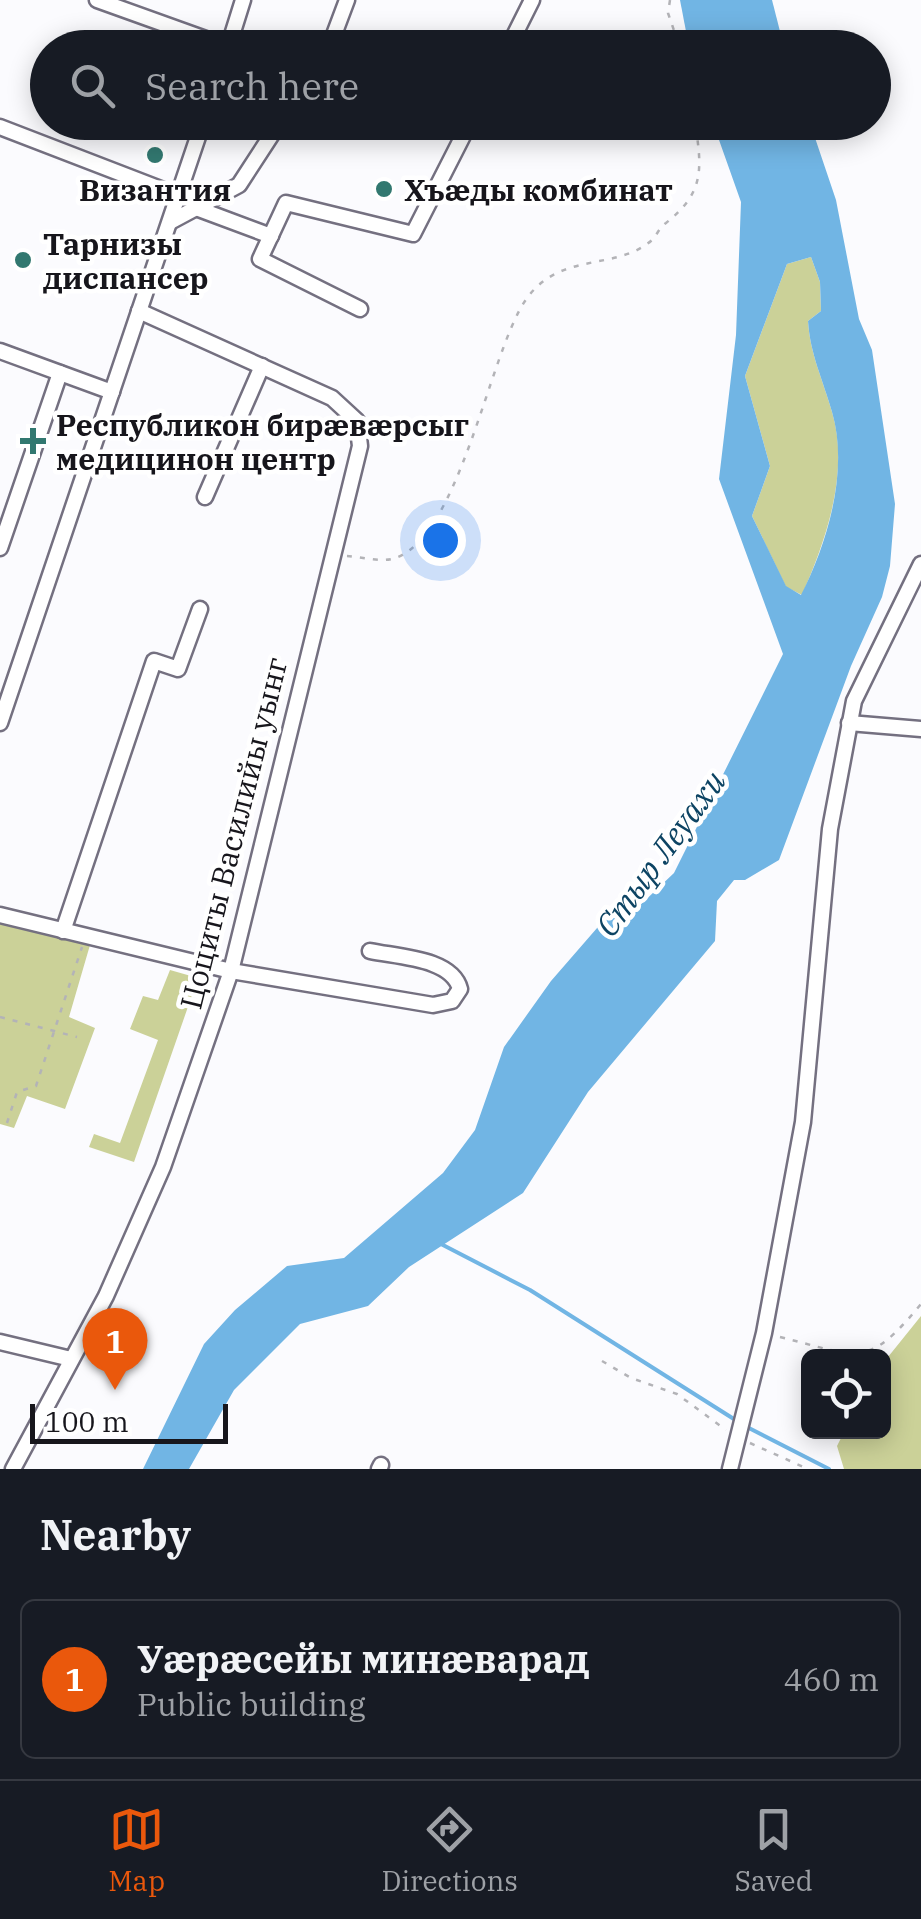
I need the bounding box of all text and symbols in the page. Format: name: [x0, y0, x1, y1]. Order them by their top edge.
search box: [30, 30, 891, 140]
icon: search: [65, 58, 120, 113]
text: Search here: [145, 61, 359, 110]
marker: Византия: [144, 144, 166, 166]
place label: Византия: [79, 170, 231, 209]
place label: Хъæды комбинат: [404, 170, 673, 209]
marker: Хъæды комбинат: [373, 178, 395, 200]
place label: Тарнизы диспансер: [43, 224, 209, 297]
marker: Тарнизы диспансер: [12, 249, 34, 271]
place label: Республикон бирæвæрсыг медицинон центр: [56, 405, 469, 478]
marker: Республикон бирæвæрсыг медицинон центр: [20, 428, 46, 454]
your location: [415, 515, 466, 566]
street label: Цоциты Василийы уынг: [170, 653, 296, 1013]
water label: Стыр Леуахи: [586, 762, 734, 944]
pin: 1: [82, 1308, 148, 1390]
map controls: [801, 1349, 891, 1439]
button: locate: [801, 1349, 891, 1439]
scale bar: [30, 1399, 228, 1444]
text: 100 m: [45, 1403, 129, 1440]
text: Nearby: [40, 1507, 191, 1562]
text: Уæрæсейы минæварад: [137, 1634, 589, 1683]
text: 1: [65, 1658, 84, 1700]
text: 460 m: [783, 1658, 879, 1700]
text: Public building: [137, 1683, 366, 1725]
tab: Map: [108, 1802, 165, 1899]
tab: Directions: [381, 1802, 518, 1899]
tab: Saved: [734, 1802, 813, 1899]

